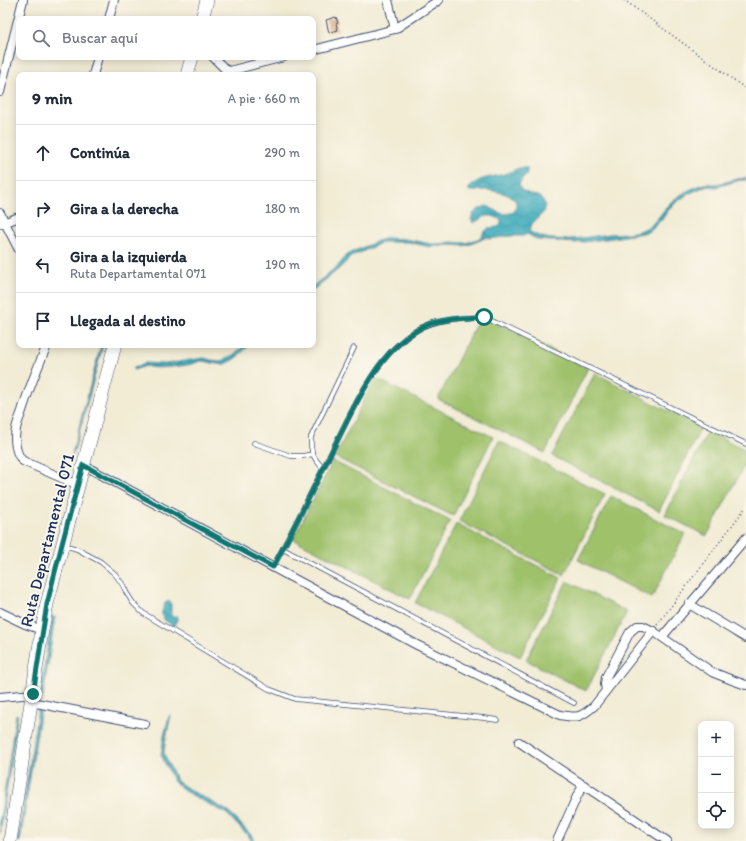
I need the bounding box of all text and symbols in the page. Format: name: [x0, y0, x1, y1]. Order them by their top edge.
search box: [16, 16, 316, 60]
icon: search: [30, 27, 52, 49]
text: Buscar aquí: [62, 29, 138, 47]
text: 9 min: [32, 88, 72, 108]
text: A pie · 660 m: [228, 91, 300, 106]
icon: ahead: [32, 142, 54, 164]
text: Continúa: [70, 144, 130, 162]
text: 290 m: [264, 145, 300, 160]
icon: right: [32, 198, 54, 220]
text: Gira a la derecha: [70, 200, 179, 218]
text: 180 m: [265, 201, 300, 216]
text: Gira a la izquierda: [70, 248, 187, 266]
icon: left: [32, 254, 54, 276]
text: 190 m: [265, 257, 300, 272]
text: Ruta Departamental 071: [70, 266, 206, 281]
route start: [475, 308, 493, 326]
icon: arrive: [32, 310, 54, 332]
text: Llegada al destino: [70, 312, 186, 330]
street label: Ruta Departamental 071: [16, 451, 78, 629]
route end: [24, 685, 42, 703]
map controls: [698, 721, 734, 829]
button: +: [698, 721, 734, 757]
button: −: [698, 757, 734, 793]
button: locate: [698, 793, 734, 829]

